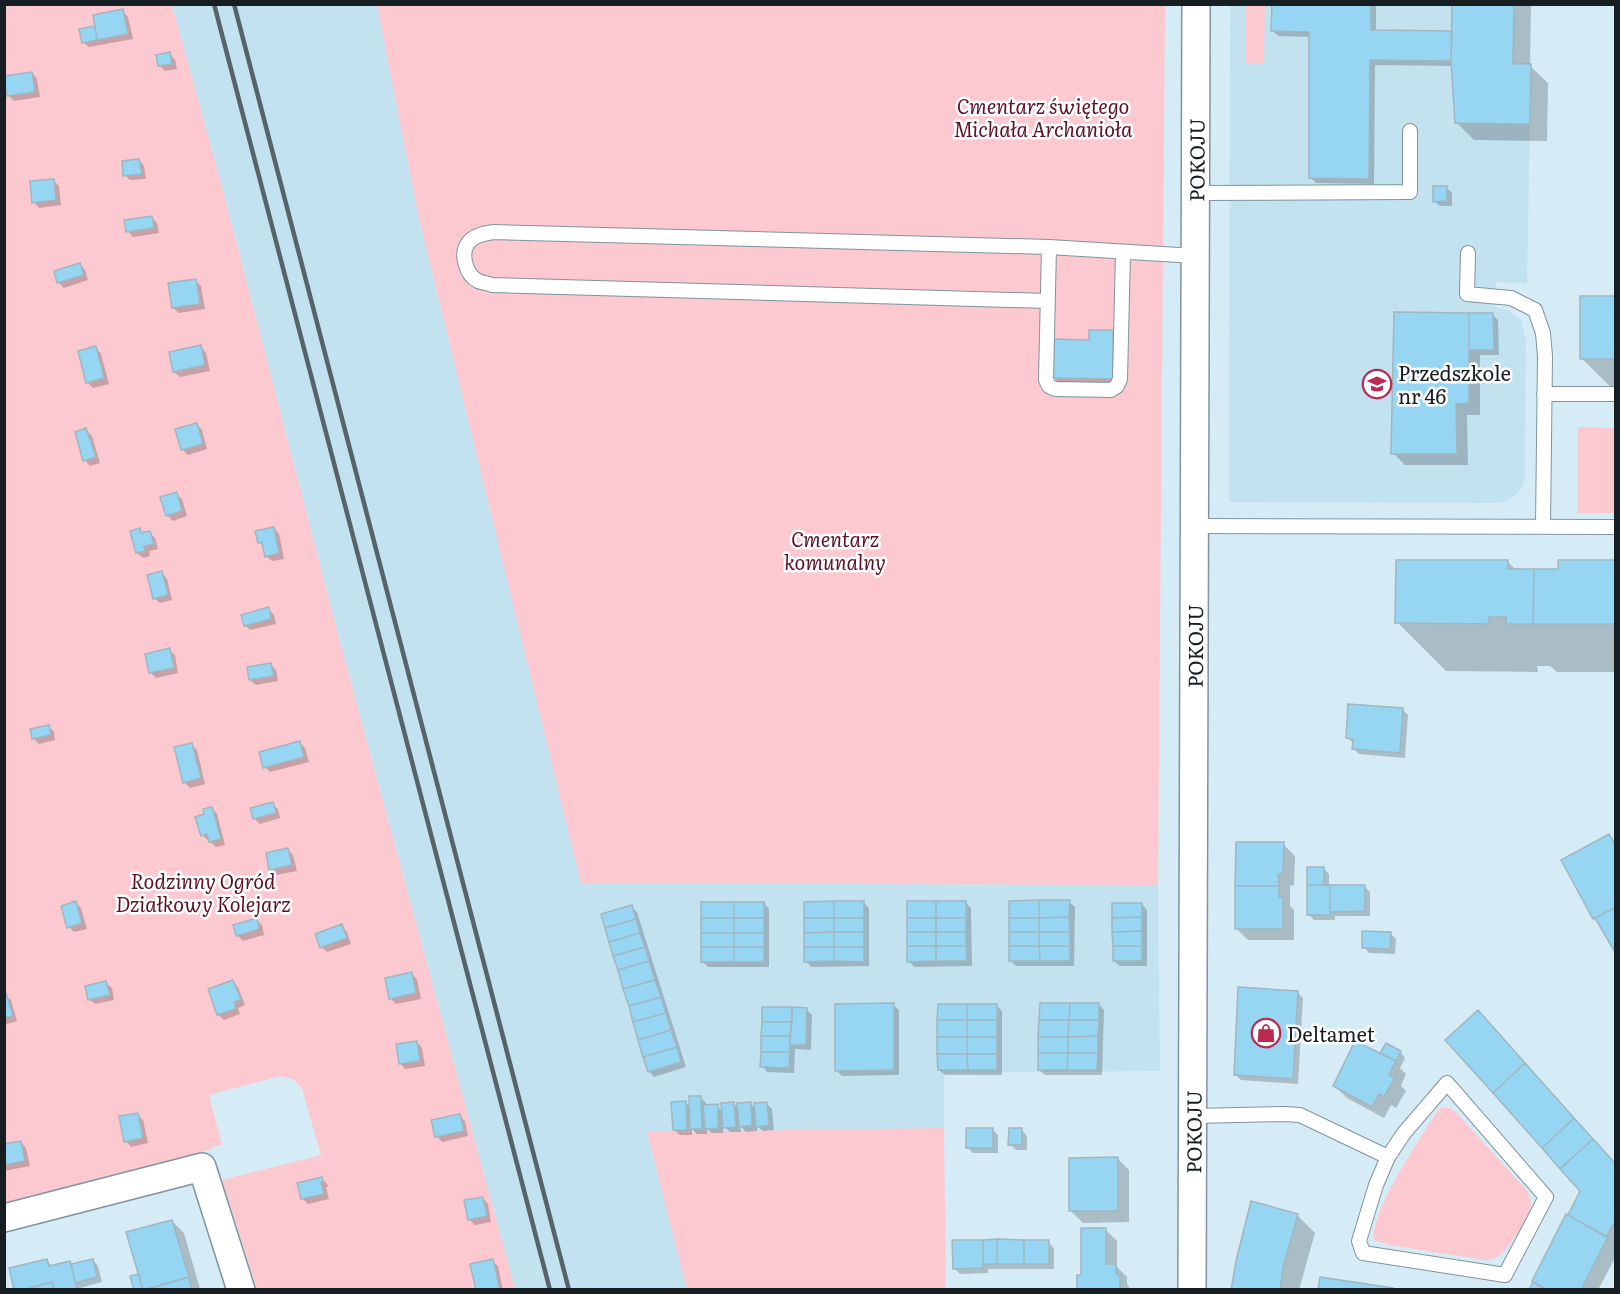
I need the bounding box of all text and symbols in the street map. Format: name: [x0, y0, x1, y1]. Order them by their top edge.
park label: Cmentarz świętego Michała Archanioła: [954, 90, 1133, 143]
street label: POKOJU: [1180, 118, 1211, 202]
place label: Przedszkole nr 46: [1398, 357, 1511, 410]
school or university icon: Przedszkole nr 46: [1361, 368, 1393, 400]
park label: Cmentarz komunalny: [784, 523, 886, 576]
street label: POKOJU: [1179, 604, 1209, 688]
park label: Rodzinny Ogród Działkowy Kolejarz: [115, 865, 291, 918]
shop icon: Deltamet: [1250, 1017, 1282, 1049]
place label: Deltamet: [1287, 1018, 1375, 1048]
street label: POKOJU: [1177, 1090, 1208, 1174]

